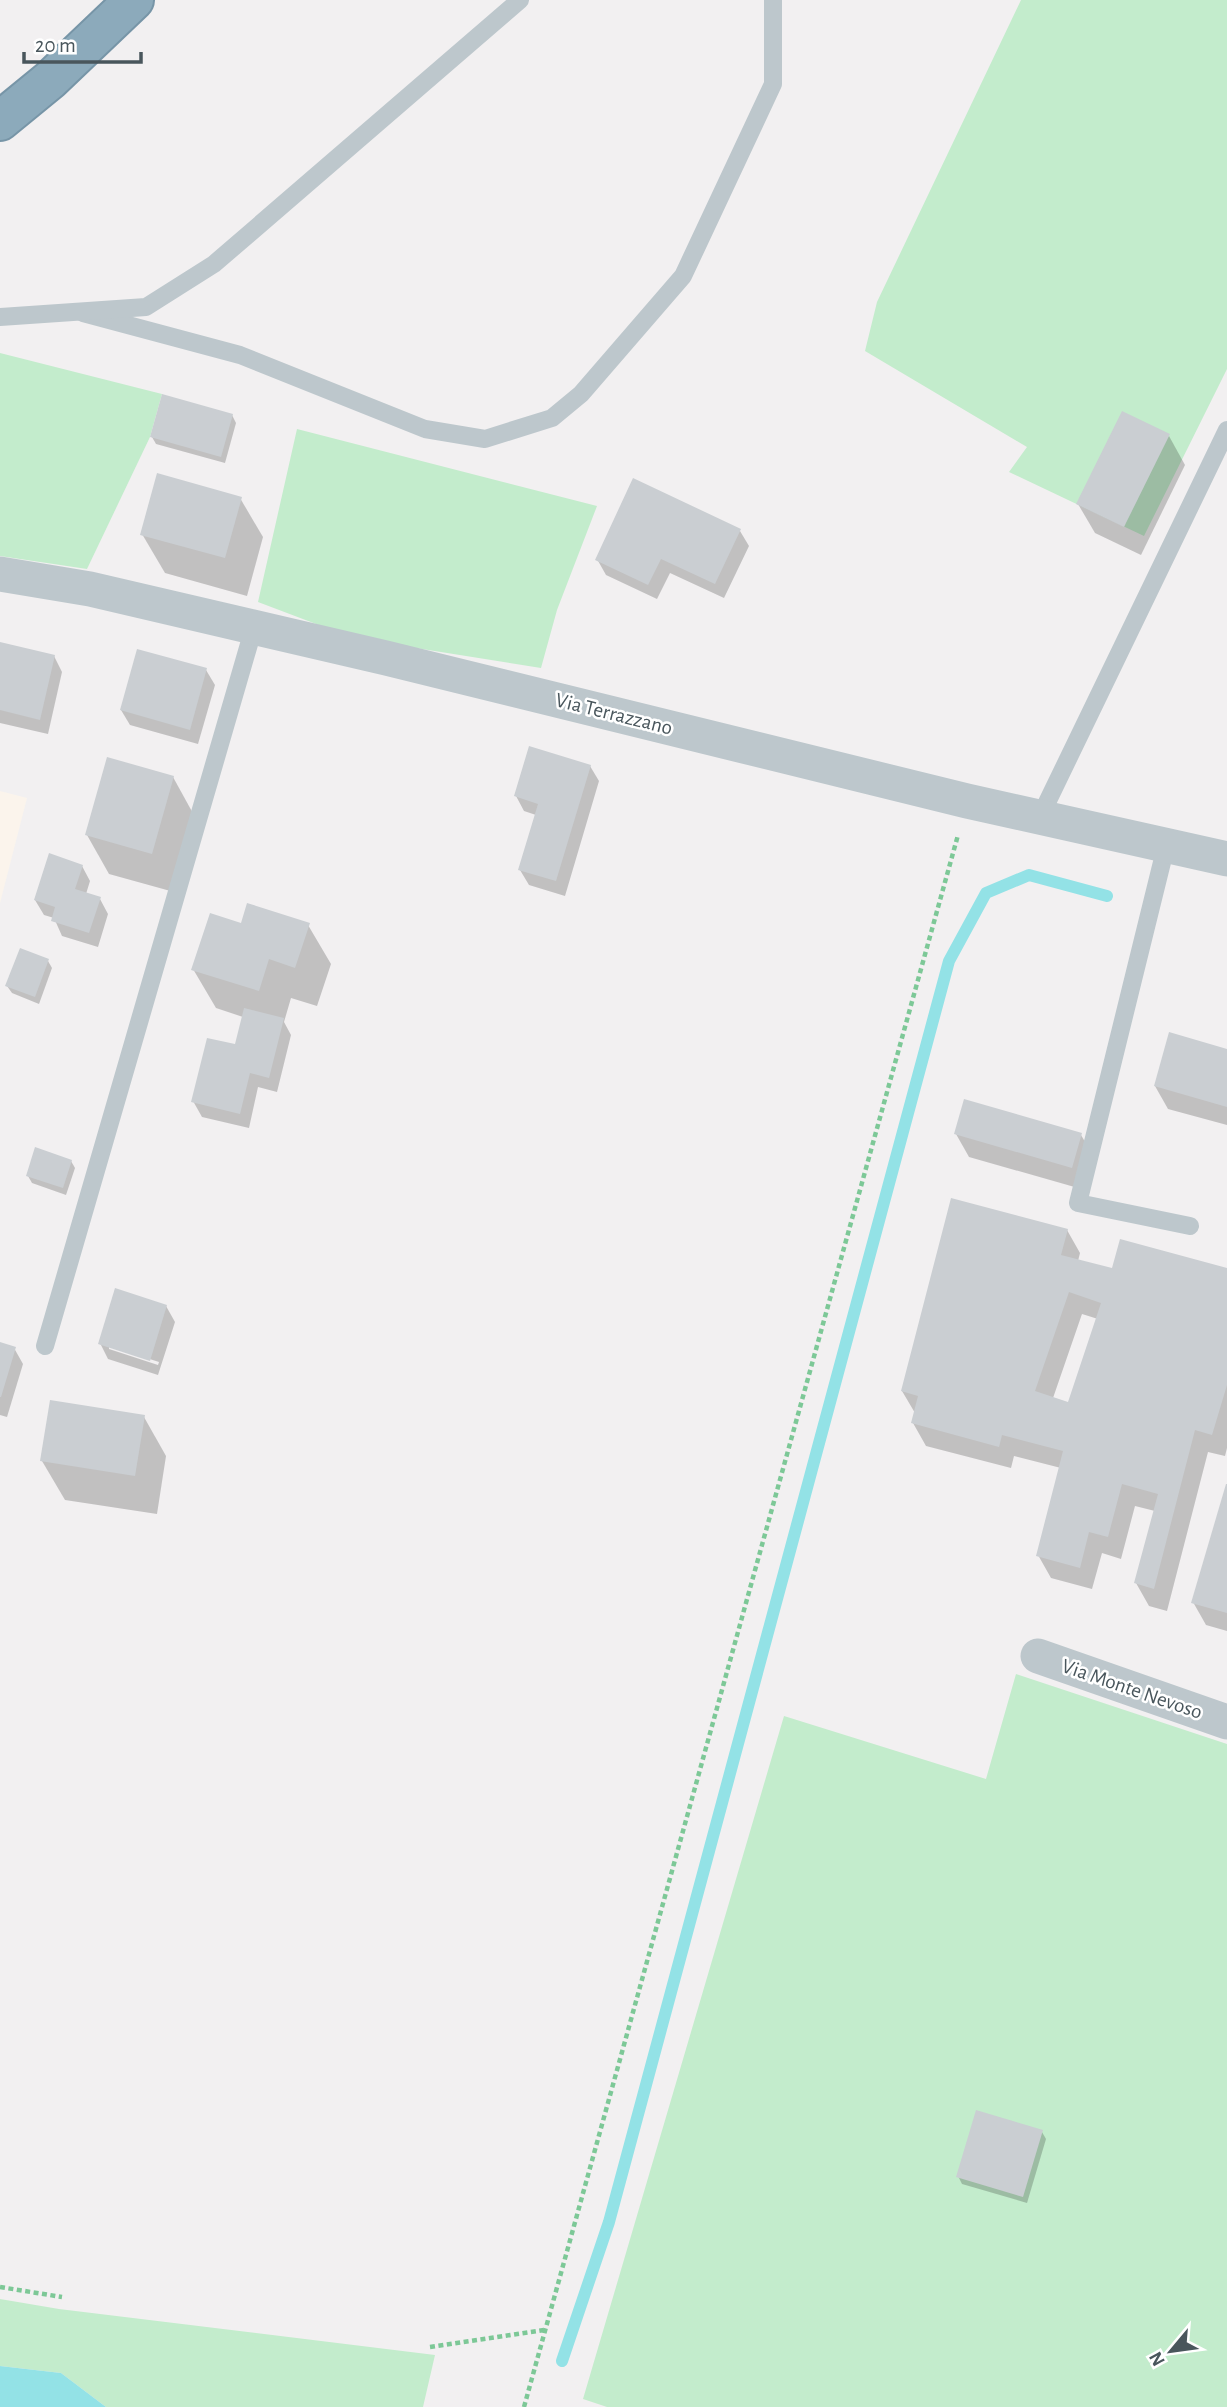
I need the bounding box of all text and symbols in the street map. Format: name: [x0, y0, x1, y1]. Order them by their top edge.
scale bar: [24, 21, 142, 65]
text: 20 m: [35, 35, 76, 56]
street label: Via Terrazzano: [553, 689, 675, 739]
street label: Via Monte Nevoso: [1059, 1655, 1205, 1723]
north arrow: [1136, 2316, 1206, 2386]
text: N: [1146, 2348, 1169, 2369]

